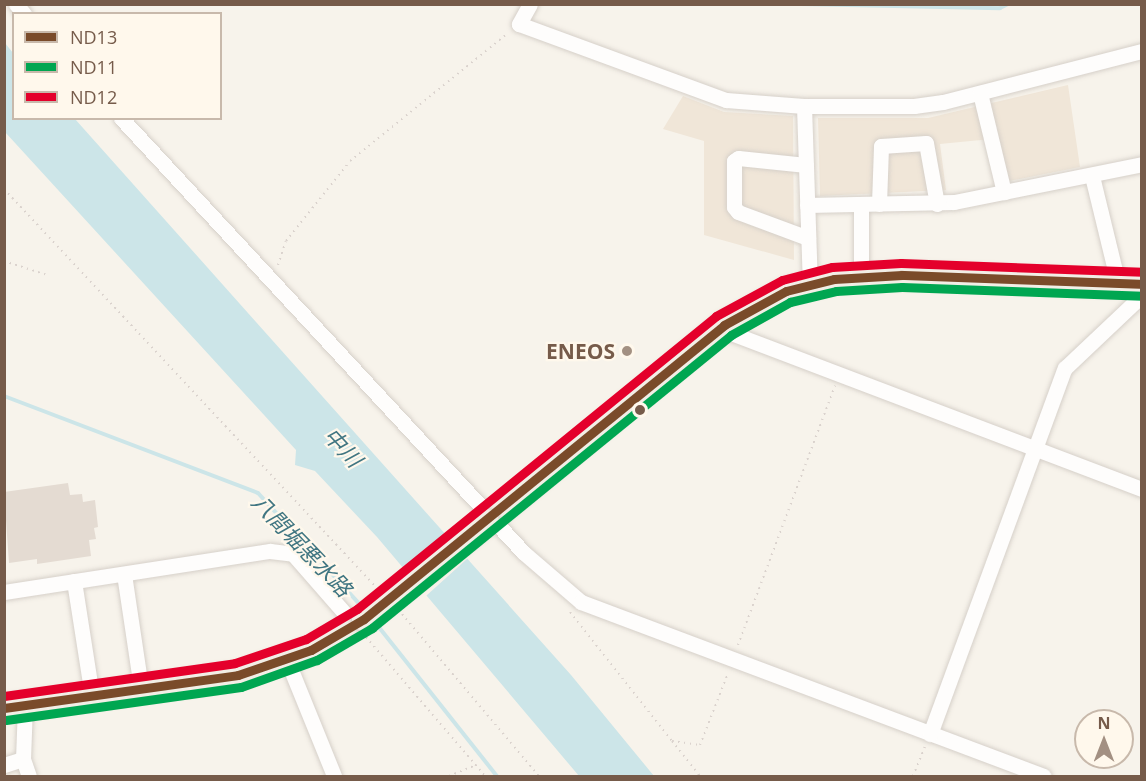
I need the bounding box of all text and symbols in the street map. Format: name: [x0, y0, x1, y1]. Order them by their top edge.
legend: [12, 12, 222, 120]
text: ND13: [70, 25, 117, 49]
text: ND11: [70, 55, 117, 79]
text: ND12: [70, 85, 117, 109]
place label: ENEOS: [546, 338, 615, 364]
marker: ENEOS: [620, 344, 634, 358]
unlabelled marker: [634, 404, 646, 416]
water label: 中川: [318, 422, 368, 472]
water label: 八間堀悪水路: [247, 488, 357, 602]
north arrow: [1074, 709, 1134, 769]
text: N: [1097, 712, 1111, 734]

